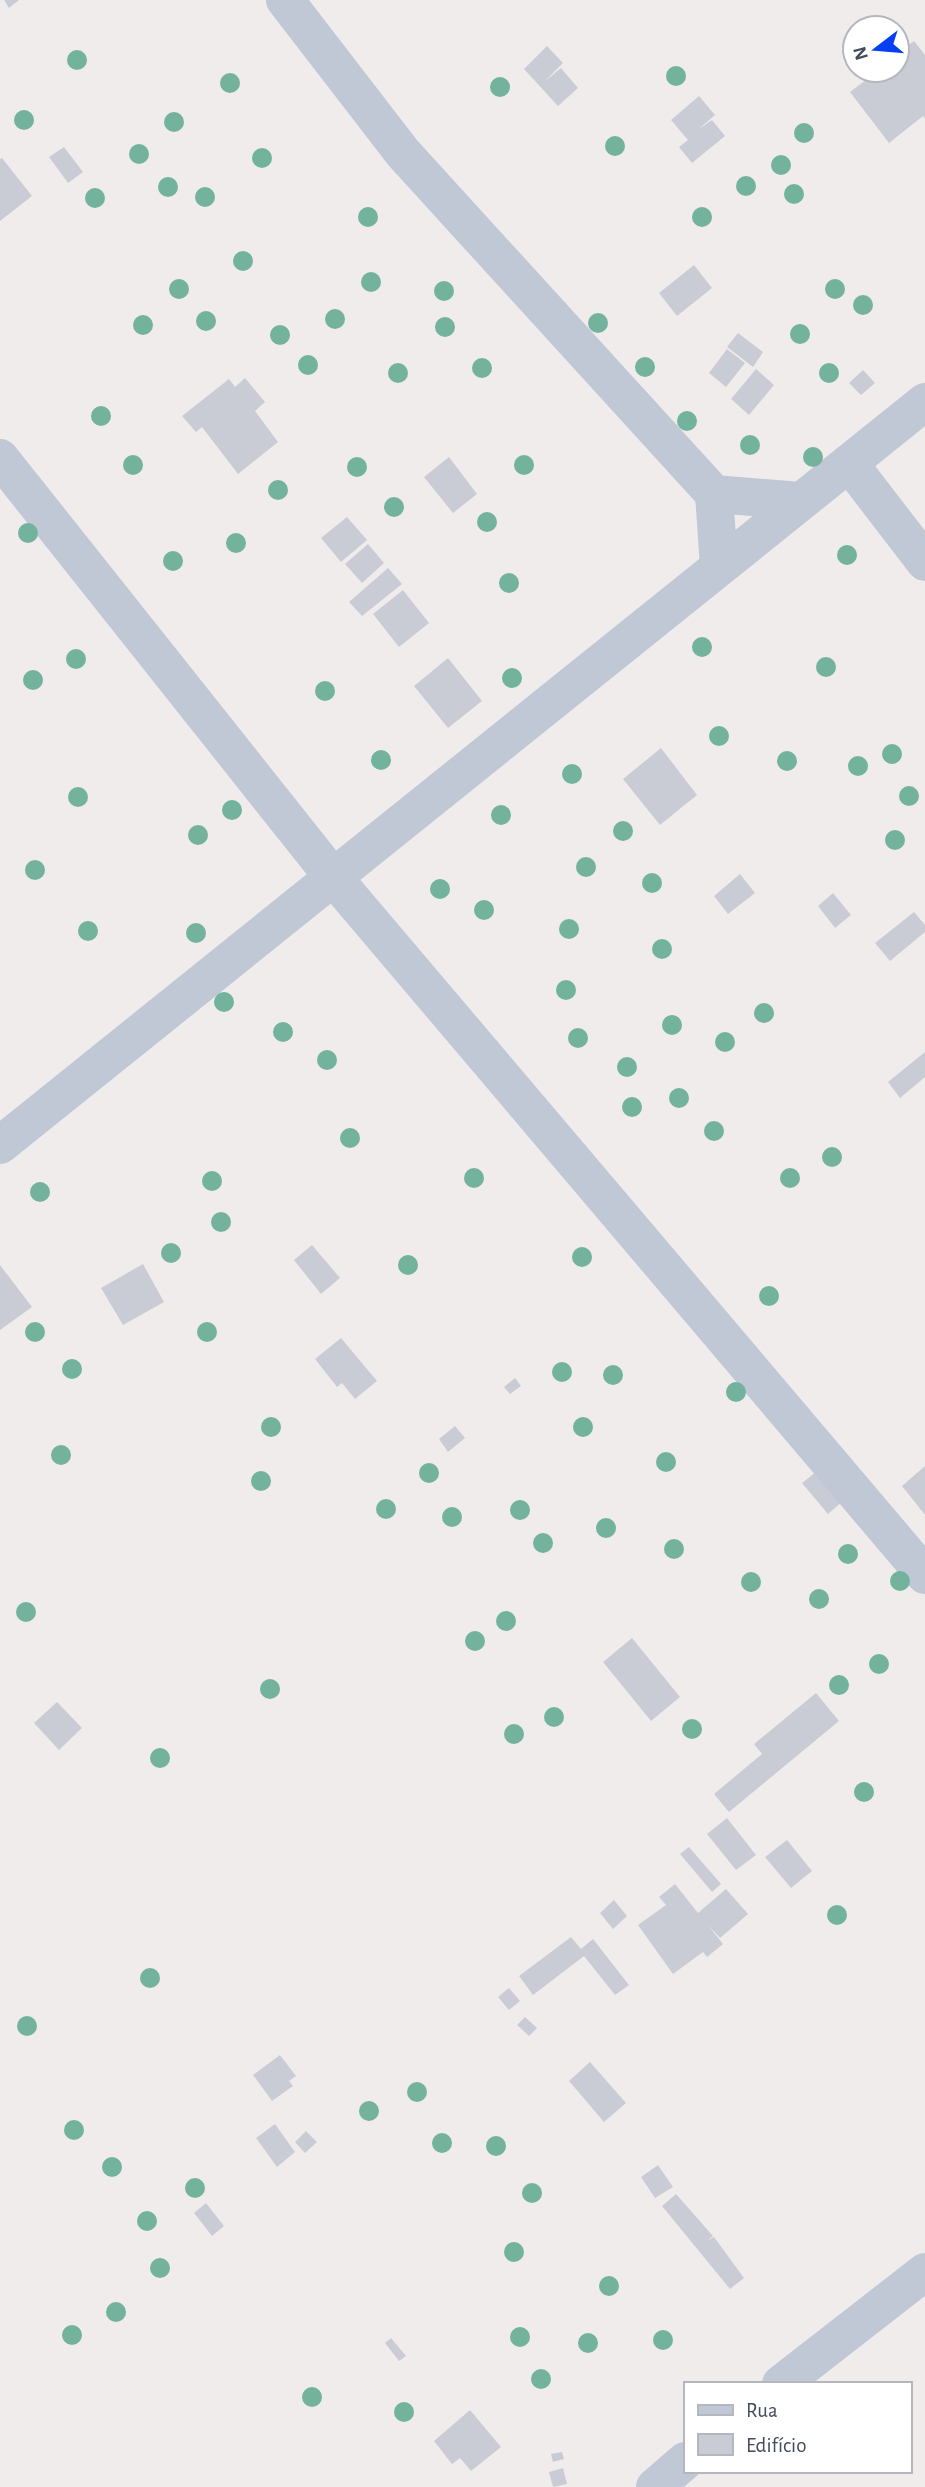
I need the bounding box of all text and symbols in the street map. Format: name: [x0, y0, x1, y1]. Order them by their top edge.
north arrow: [841, 14, 911, 84]
text: N: [850, 44, 872, 62]
legend: [684, 2382, 911, 2473]
text: Rua: [746, 2400, 778, 2421]
text: Edifício: [746, 2435, 806, 2456]

